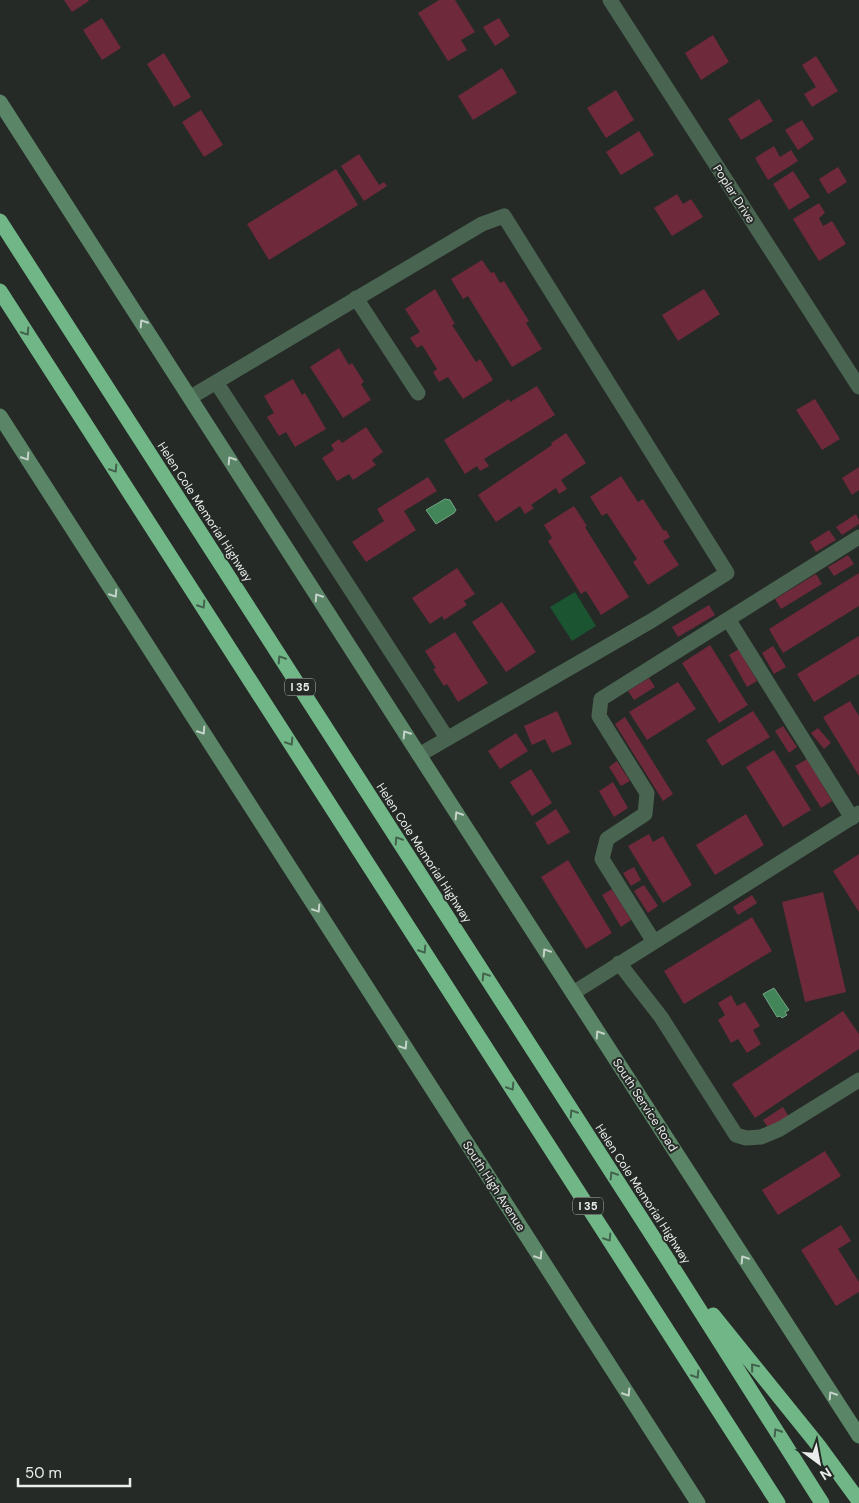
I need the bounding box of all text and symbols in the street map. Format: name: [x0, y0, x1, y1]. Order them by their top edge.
street label: Poplar Drive: [709, 162, 759, 226]
one-way arrow: [139, 319, 149, 328]
one-way arrow: [20, 327, 30, 336]
street label: Helen Cole Memorial Highway: [154, 439, 257, 585]
one-way arrow: [20, 452, 30, 461]
one-way arrow: [227, 456, 237, 465]
one-way arrow: [108, 463, 118, 472]
one-way arrow: [108, 588, 117, 598]
one-way arrow: [315, 593, 324, 602]
one-way arrow: [196, 600, 206, 609]
one-way arrow: [278, 655, 288, 664]
road number: I 35: [285, 679, 315, 696]
one-way arrow: [196, 725, 205, 734]
one-way arrow: [402, 730, 412, 739]
one-way arrow: [284, 736, 293, 746]
street label: Helen Cole Memorial Highway: [373, 780, 476, 926]
one-way arrow: [455, 811, 465, 820]
one-way arrow: [394, 836, 404, 845]
one-way arrow: [310, 904, 320, 913]
one-way arrow: [417, 945, 427, 954]
one-way arrow: [543, 948, 552, 957]
one-way arrow: [482, 973, 492, 982]
one-way arrow: [596, 1030, 605, 1039]
one-way arrow: [398, 1041, 408, 1050]
street label: South Service Road: [609, 1055, 681, 1155]
one-way arrow: [505, 1081, 514, 1090]
one-way arrow: [570, 1109, 580, 1118]
street label: Helen Cole Memorial Highway: [592, 1121, 695, 1267]
street label: South High Avenue: [459, 1138, 529, 1234]
one-way arrow: [610, 1171, 619, 1180]
road number: I 35: [573, 1198, 603, 1214]
one-way arrow: [602, 1233, 612, 1242]
one-way arrow: [533, 1251, 543, 1260]
one-way arrow: [740, 1255, 750, 1264]
one-way arrow: [750, 1363, 759, 1372]
one-way arrow: [690, 1369, 699, 1379]
one-way arrow: [621, 1388, 631, 1397]
one-way arrow: [829, 1391, 838, 1401]
one-way arrow: [774, 1429, 783, 1438]
north arrow: [794, 1438, 844, 1488]
scale bar: [18, 1456, 130, 1488]
text: 50 m: [25, 1463, 62, 1483]
text: N: [817, 1464, 835, 1484]

